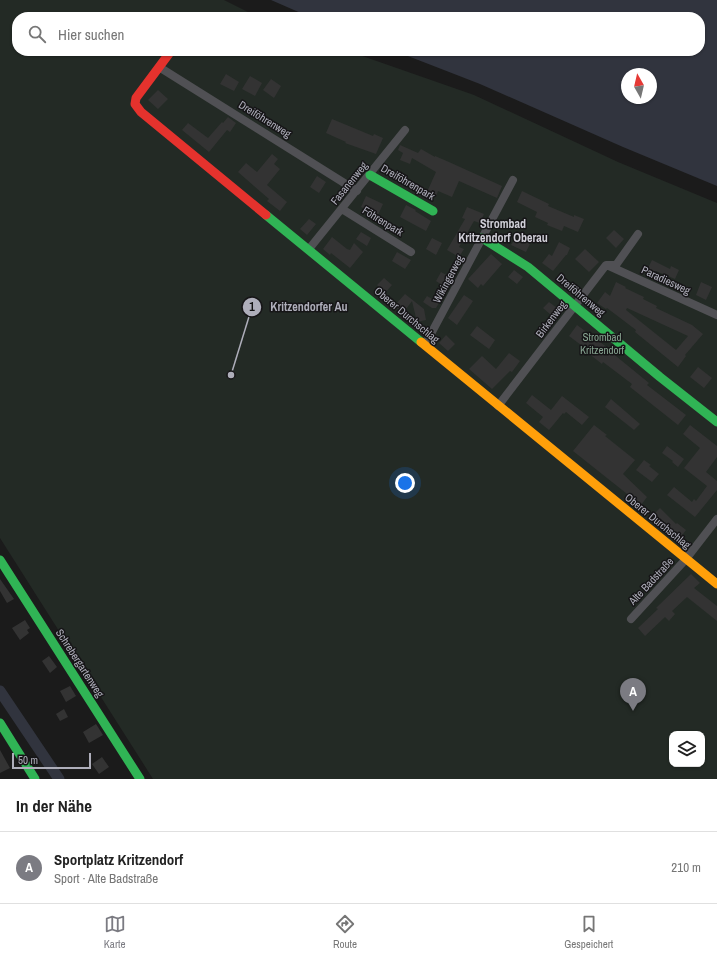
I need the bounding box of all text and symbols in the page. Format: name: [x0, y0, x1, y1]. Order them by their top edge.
search box: [12, 12, 705, 56]
icon: search: [26, 23, 48, 45]
text: Hier suchen: [58, 24, 124, 45]
north arrow: [621, 68, 657, 104]
street label: Dreiföhrenweg: [236, 97, 294, 141]
street label: Fasanenweg: [327, 159, 371, 207]
street label: Dreiföhrenpark: [378, 161, 438, 203]
street label: Föhrenpark: [360, 203, 406, 239]
district label: Strombad Kritzendorf Oberau: [458, 216, 548, 246]
street label: Wikingerweg: [429, 252, 467, 306]
street label: Paradiesweg: [639, 263, 693, 297]
street label: Dreiföhrenweg: [554, 271, 608, 319]
street label: Oberer Durchschlag: [372, 284, 442, 346]
callout: Kritzendorfer Au: [242, 295, 356, 319]
street label: Birkenweg: [533, 298, 569, 340]
text: 1: [249, 299, 255, 315]
text: Kritzendorfer Au: [270, 299, 348, 315]
park label: Strombad Kritzendorf: [580, 330, 625, 357]
your location: [395, 473, 415, 493]
street label: Oberer Durchschlag: [622, 490, 694, 552]
street label: Alte Badstraße: [625, 554, 676, 608]
street label: Schrebergartenweg: [53, 626, 107, 700]
pin: A: [620, 678, 646, 711]
map controls: [669, 731, 705, 767]
button: layers: [669, 731, 705, 767]
scale bar: [12, 751, 91, 770]
text: 50 m: [18, 753, 38, 767]
text: In der Nähe: [16, 794, 92, 817]
text: Sportplatz Kritzendorf: [54, 849, 183, 870]
text: A: [25, 859, 33, 876]
text: 210 m: [671, 859, 701, 876]
text: Sport · Alte Badstraße: [54, 870, 158, 887]
tab: Karte: [104, 913, 126, 951]
tab: Route: [333, 913, 357, 951]
tab: Gespeichert: [564, 913, 613, 951]

